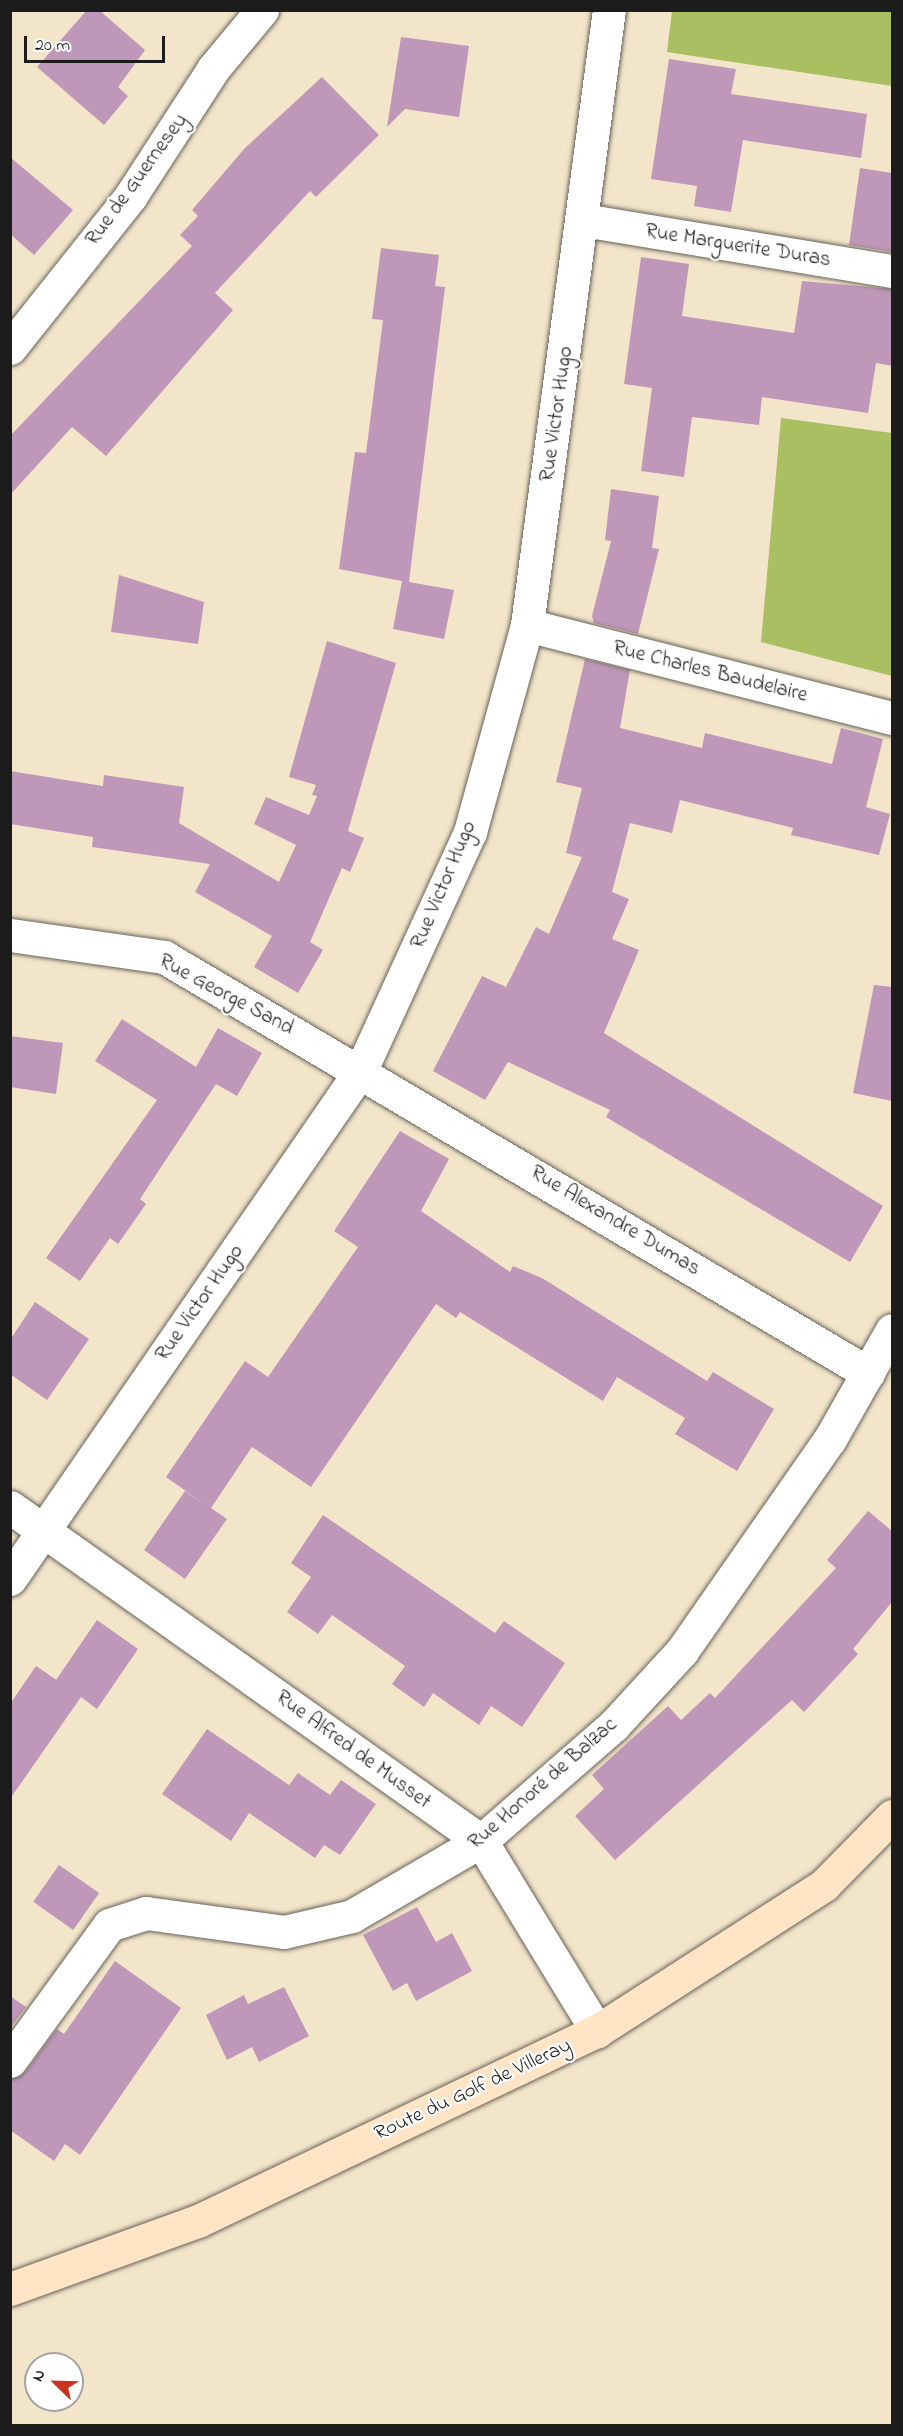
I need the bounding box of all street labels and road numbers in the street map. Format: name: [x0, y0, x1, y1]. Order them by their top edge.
street label: Rue de Guernesey: [81, 109, 193, 251]
street label: Rue Marguerite Duras: [643, 219, 833, 273]
street label: Rue Victor Hugo: [535, 345, 579, 483]
street label: Rue Charles Baudelaire: [610, 636, 810, 708]
street label: Rue Victor Hugo: [406, 817, 482, 953]
street label: Rue George Sand: [154, 949, 298, 1041]
street label: Rue Alexandre Dumas: [525, 1160, 705, 1282]
street label: Rue Victor Hugo: [151, 1240, 249, 1366]
street label: Rue Alfred de Musset: [270, 1685, 436, 1815]
street label: Rue Honoré de Balzac: [464, 1713, 622, 1855]
street label: Route du Golf de Villeray: [371, 2033, 575, 2147]

